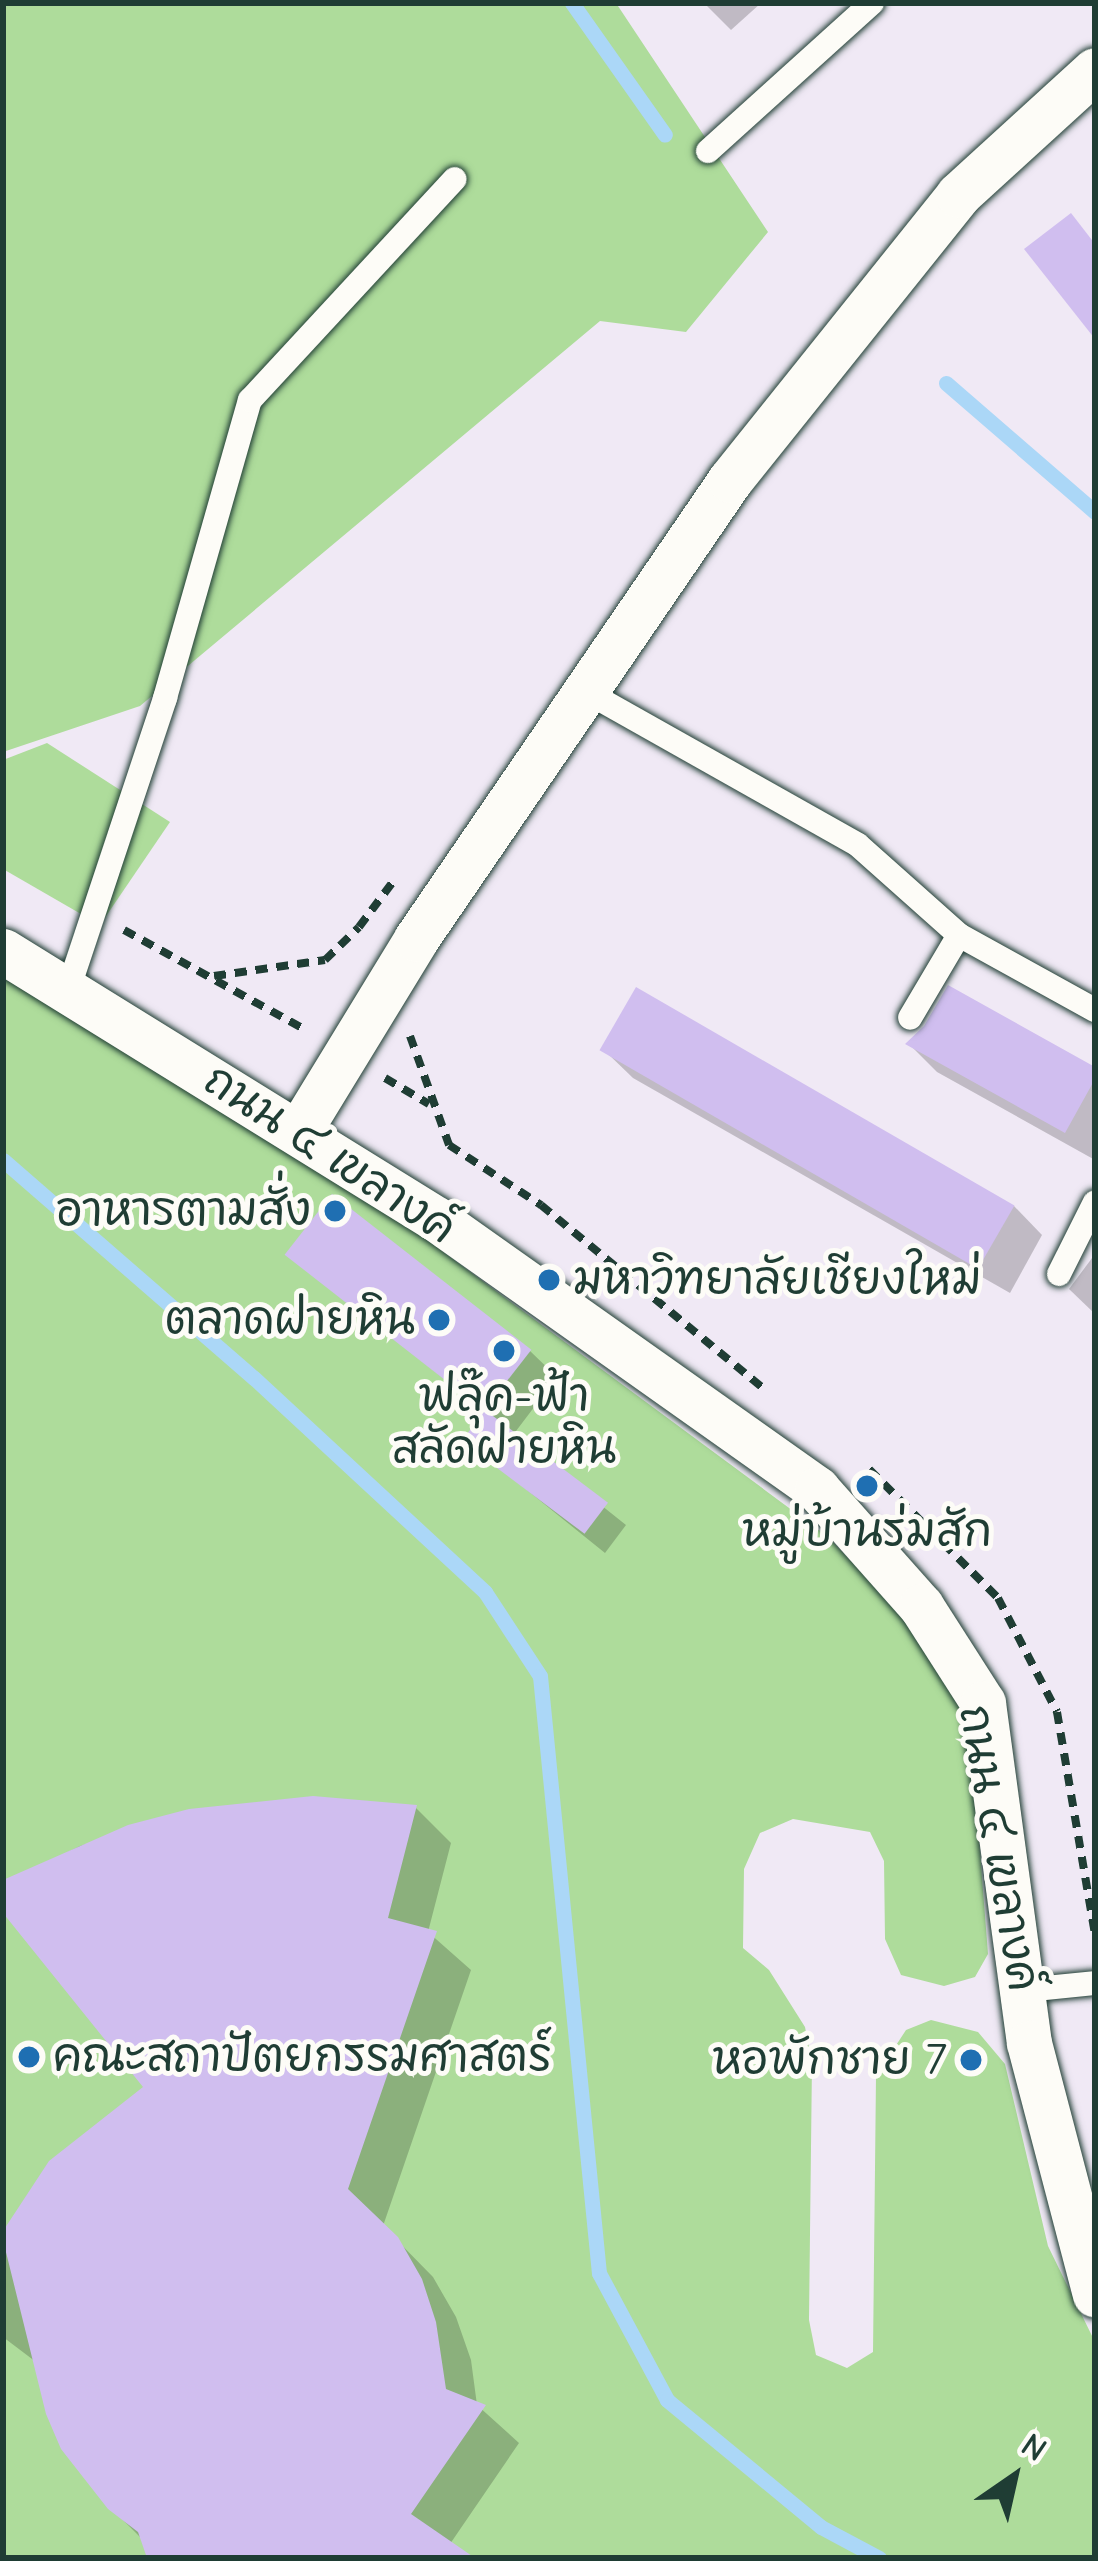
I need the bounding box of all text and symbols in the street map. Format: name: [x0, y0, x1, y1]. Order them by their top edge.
street label: ถนน ๔ เขลางค์: [194, 1053, 466, 1255]
place label: อาหารตามสั่ง: [56, 1184, 311, 1238]
marker: อาหารตามสั่ง: [322, 1198, 348, 1224]
place label: มหาวิทยาลัยเชียงใหม่: [573, 1253, 982, 1307]
marker: มหาวิทยาลัยเชียงใหม่: [536, 1267, 562, 1293]
place label: ตลาดฝายหิน: [165, 1293, 415, 1347]
marker: ตลาดฝายหิน: [426, 1307, 452, 1333]
marker: ฟลุ๊ค-ฟ้า สลัดฝายหิน: [491, 1338, 517, 1364]
place label: ฟลุ๊ค-ฟ้า สลัดฝายหิน: [392, 1370, 616, 1476]
marker: หมู่บ้านร่มสัก: [854, 1473, 880, 1499]
place label: หมู่บ้านร่มสัก: [742, 1505, 992, 1559]
street label: ถนน ๔ เขลางค์: [947, 1701, 1051, 1995]
place label: คณะสถาปัตยกรรมศาสตร์: [53, 2030, 552, 2084]
place label: หอพักชาย 7: [712, 2033, 947, 2087]
marker: คณะสถาปัตยกรรมศาสตร์: [16, 2044, 42, 2070]
marker: หอพักชาย 7: [958, 2047, 984, 2073]
north arrow: [954, 2417, 1074, 2537]
text: N: [1015, 2425, 1054, 2469]

